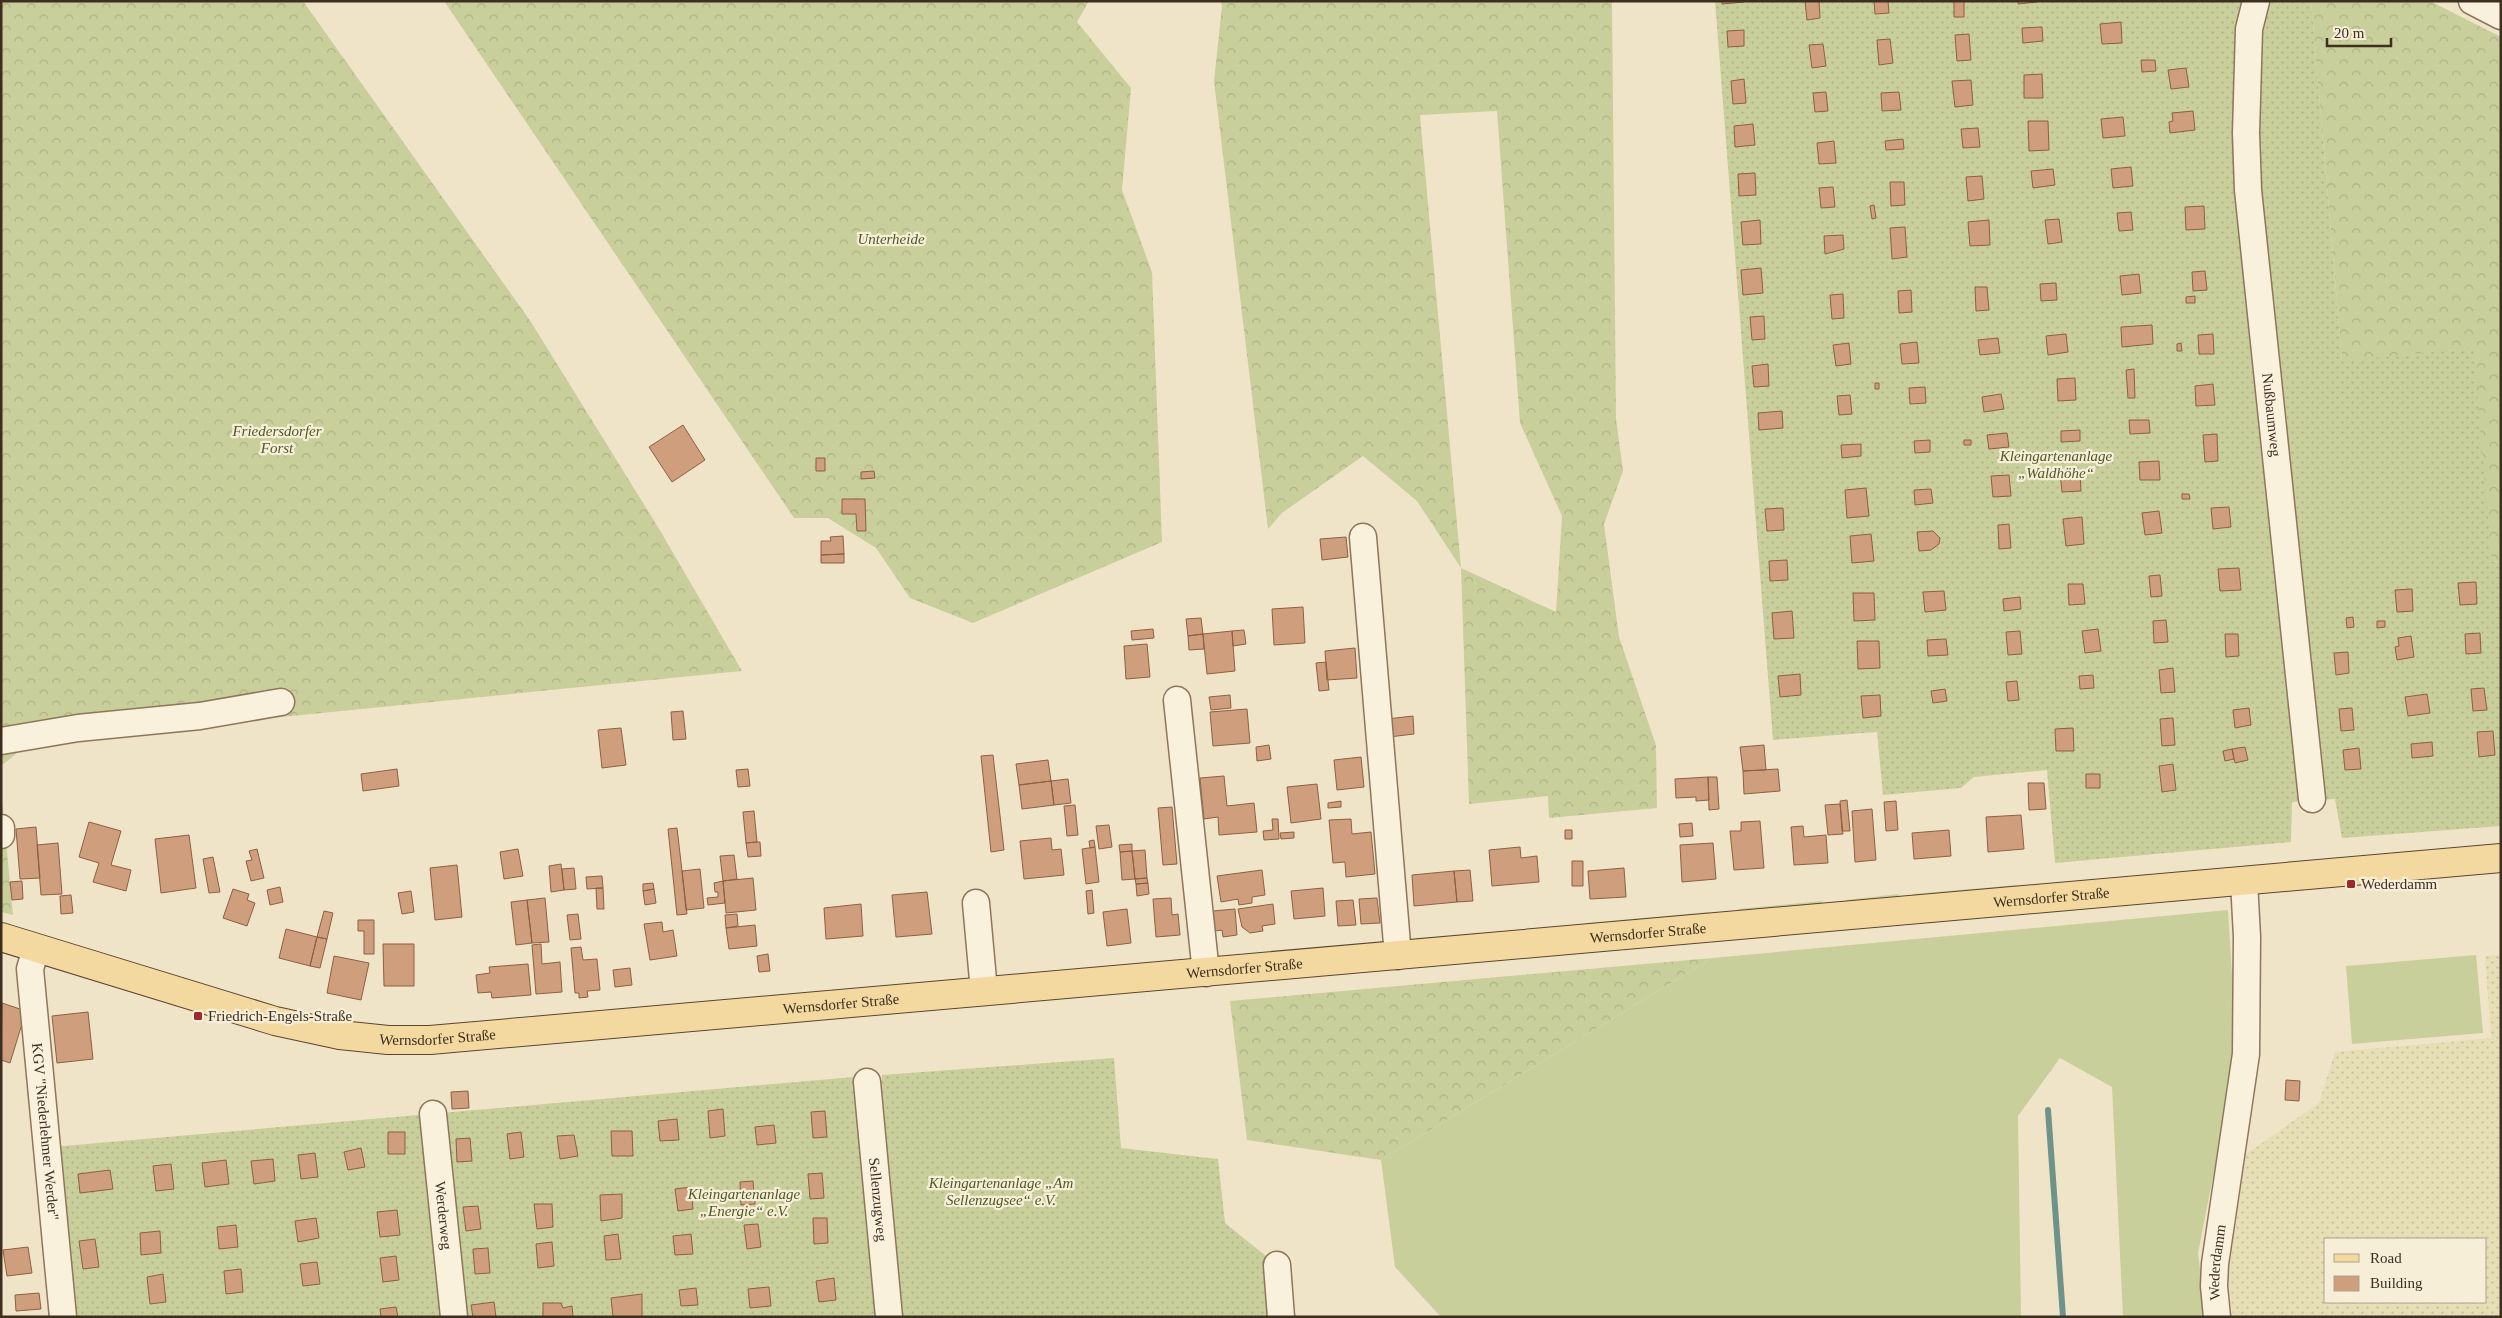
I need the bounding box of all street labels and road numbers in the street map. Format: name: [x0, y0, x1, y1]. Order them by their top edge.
street label: Nußbaumweg: [2259, 372, 2284, 458]
street label: Wernsdorfer Straße: [1993, 884, 2111, 911]
street label: Wernsdorfer Straße: [1589, 920, 1707, 946]
street label: Wernsdorfer Straße: [1186, 955, 1304, 981]
street label: Wernsdorfer Straße: [782, 991, 900, 1017]
street label: Wernsdorfer Straße: [378, 1026, 497, 1049]
street label: KGV "Niederlehmer Werder": [29, 1042, 62, 1221]
street label: Sellenzugweg: [866, 1157, 890, 1243]
street label: Werderweg: [432, 1180, 455, 1251]
street label: Wederdamm: [2206, 1223, 2229, 1301]

